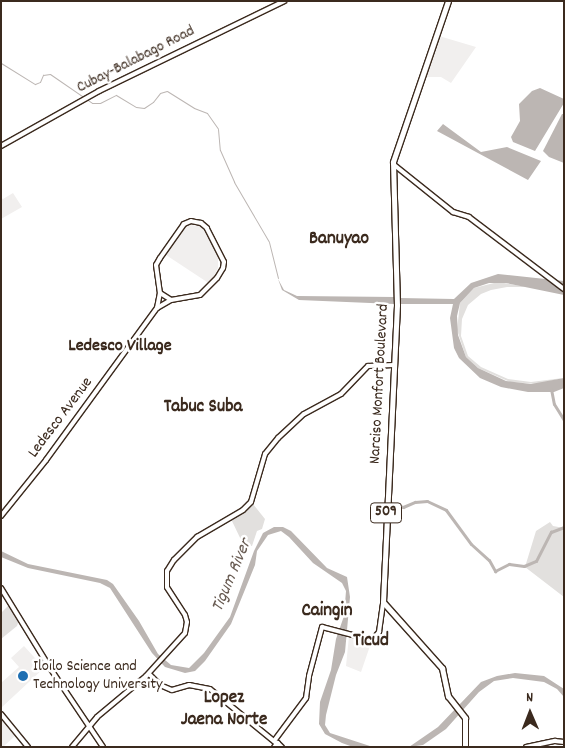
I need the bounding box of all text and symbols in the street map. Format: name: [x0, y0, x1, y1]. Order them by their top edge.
street label: Cubay-Balabago Road: [74, 22, 198, 98]
district label: Banuyao: [309, 229, 369, 251]
street label: Narciso Monfort Boulevard: [366, 303, 394, 465]
district label: Ledesco Village: [68, 336, 172, 358]
street label: Ledesco Avenue: [24, 374, 98, 462]
district label: Tabuc Suba: [164, 397, 242, 419]
road number: 509: [370, 500, 402, 526]
water label: Tigum River: [208, 536, 258, 616]
district label: Caingin: [301, 601, 353, 623]
district label: Ticud: [353, 631, 389, 653]
place label: Iloilo Science and Technology University: [33, 657, 163, 695]
marker: Iloilo Science and Technology University: [17, 670, 29, 682]
district label: Lopez Jaena Norte: [181, 688, 267, 732]
north arrow: [505, 688, 555, 738]
text: N: [526, 688, 533, 708]

